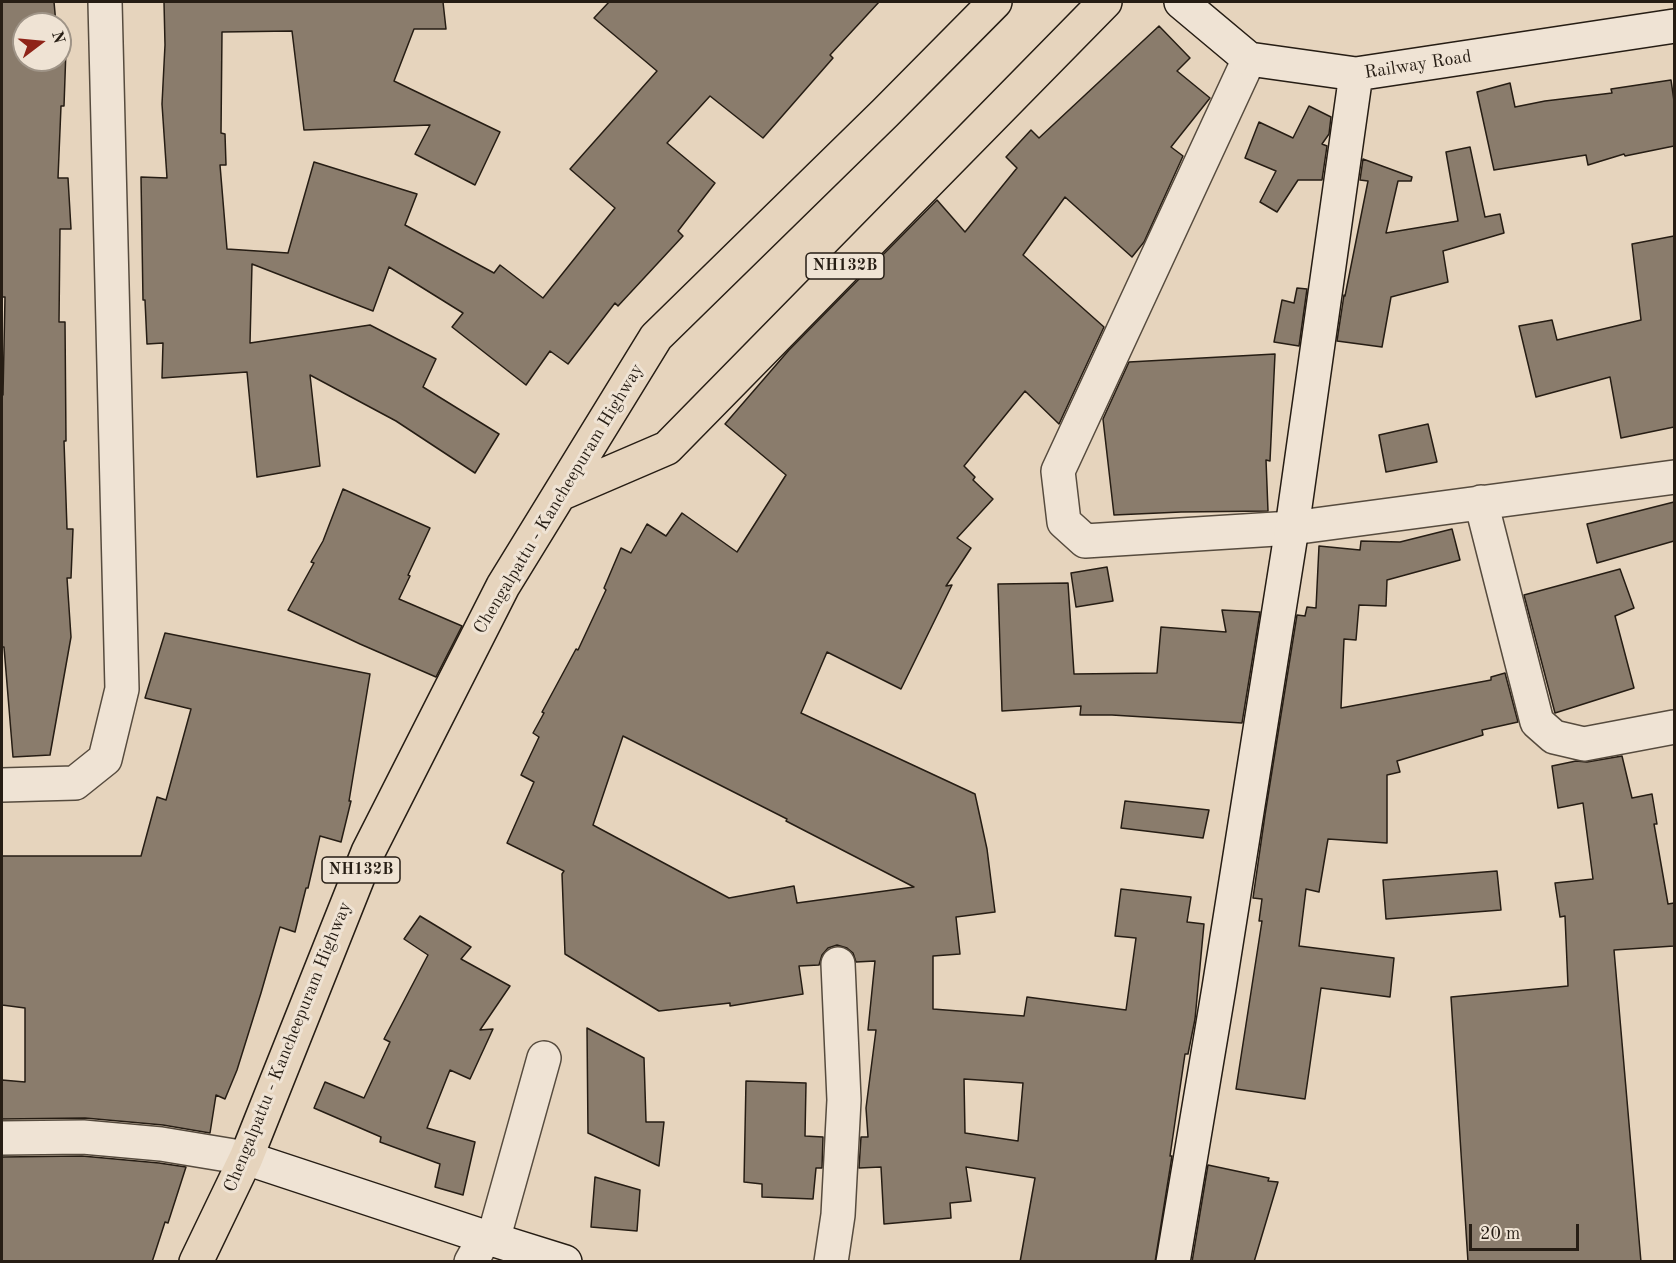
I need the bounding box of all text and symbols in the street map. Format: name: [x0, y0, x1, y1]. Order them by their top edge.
north arrow: [12, 12, 72, 72]
text: N: [48, 29, 67, 46]
street label: Railway Road: [1363, 46, 1473, 84]
road number: NH132B: [806, 253, 884, 279]
street label: Chengalpattu - Kancheepuram Highway: [470, 360, 648, 638]
road number: NH132B: [322, 857, 400, 883]
street label: Chengalpattu - Kancheepuram Highway: [220, 899, 356, 1195]
scale bar: [1472, 1212, 1582, 1250]
text: 20 m: [1480, 1225, 1520, 1243]

